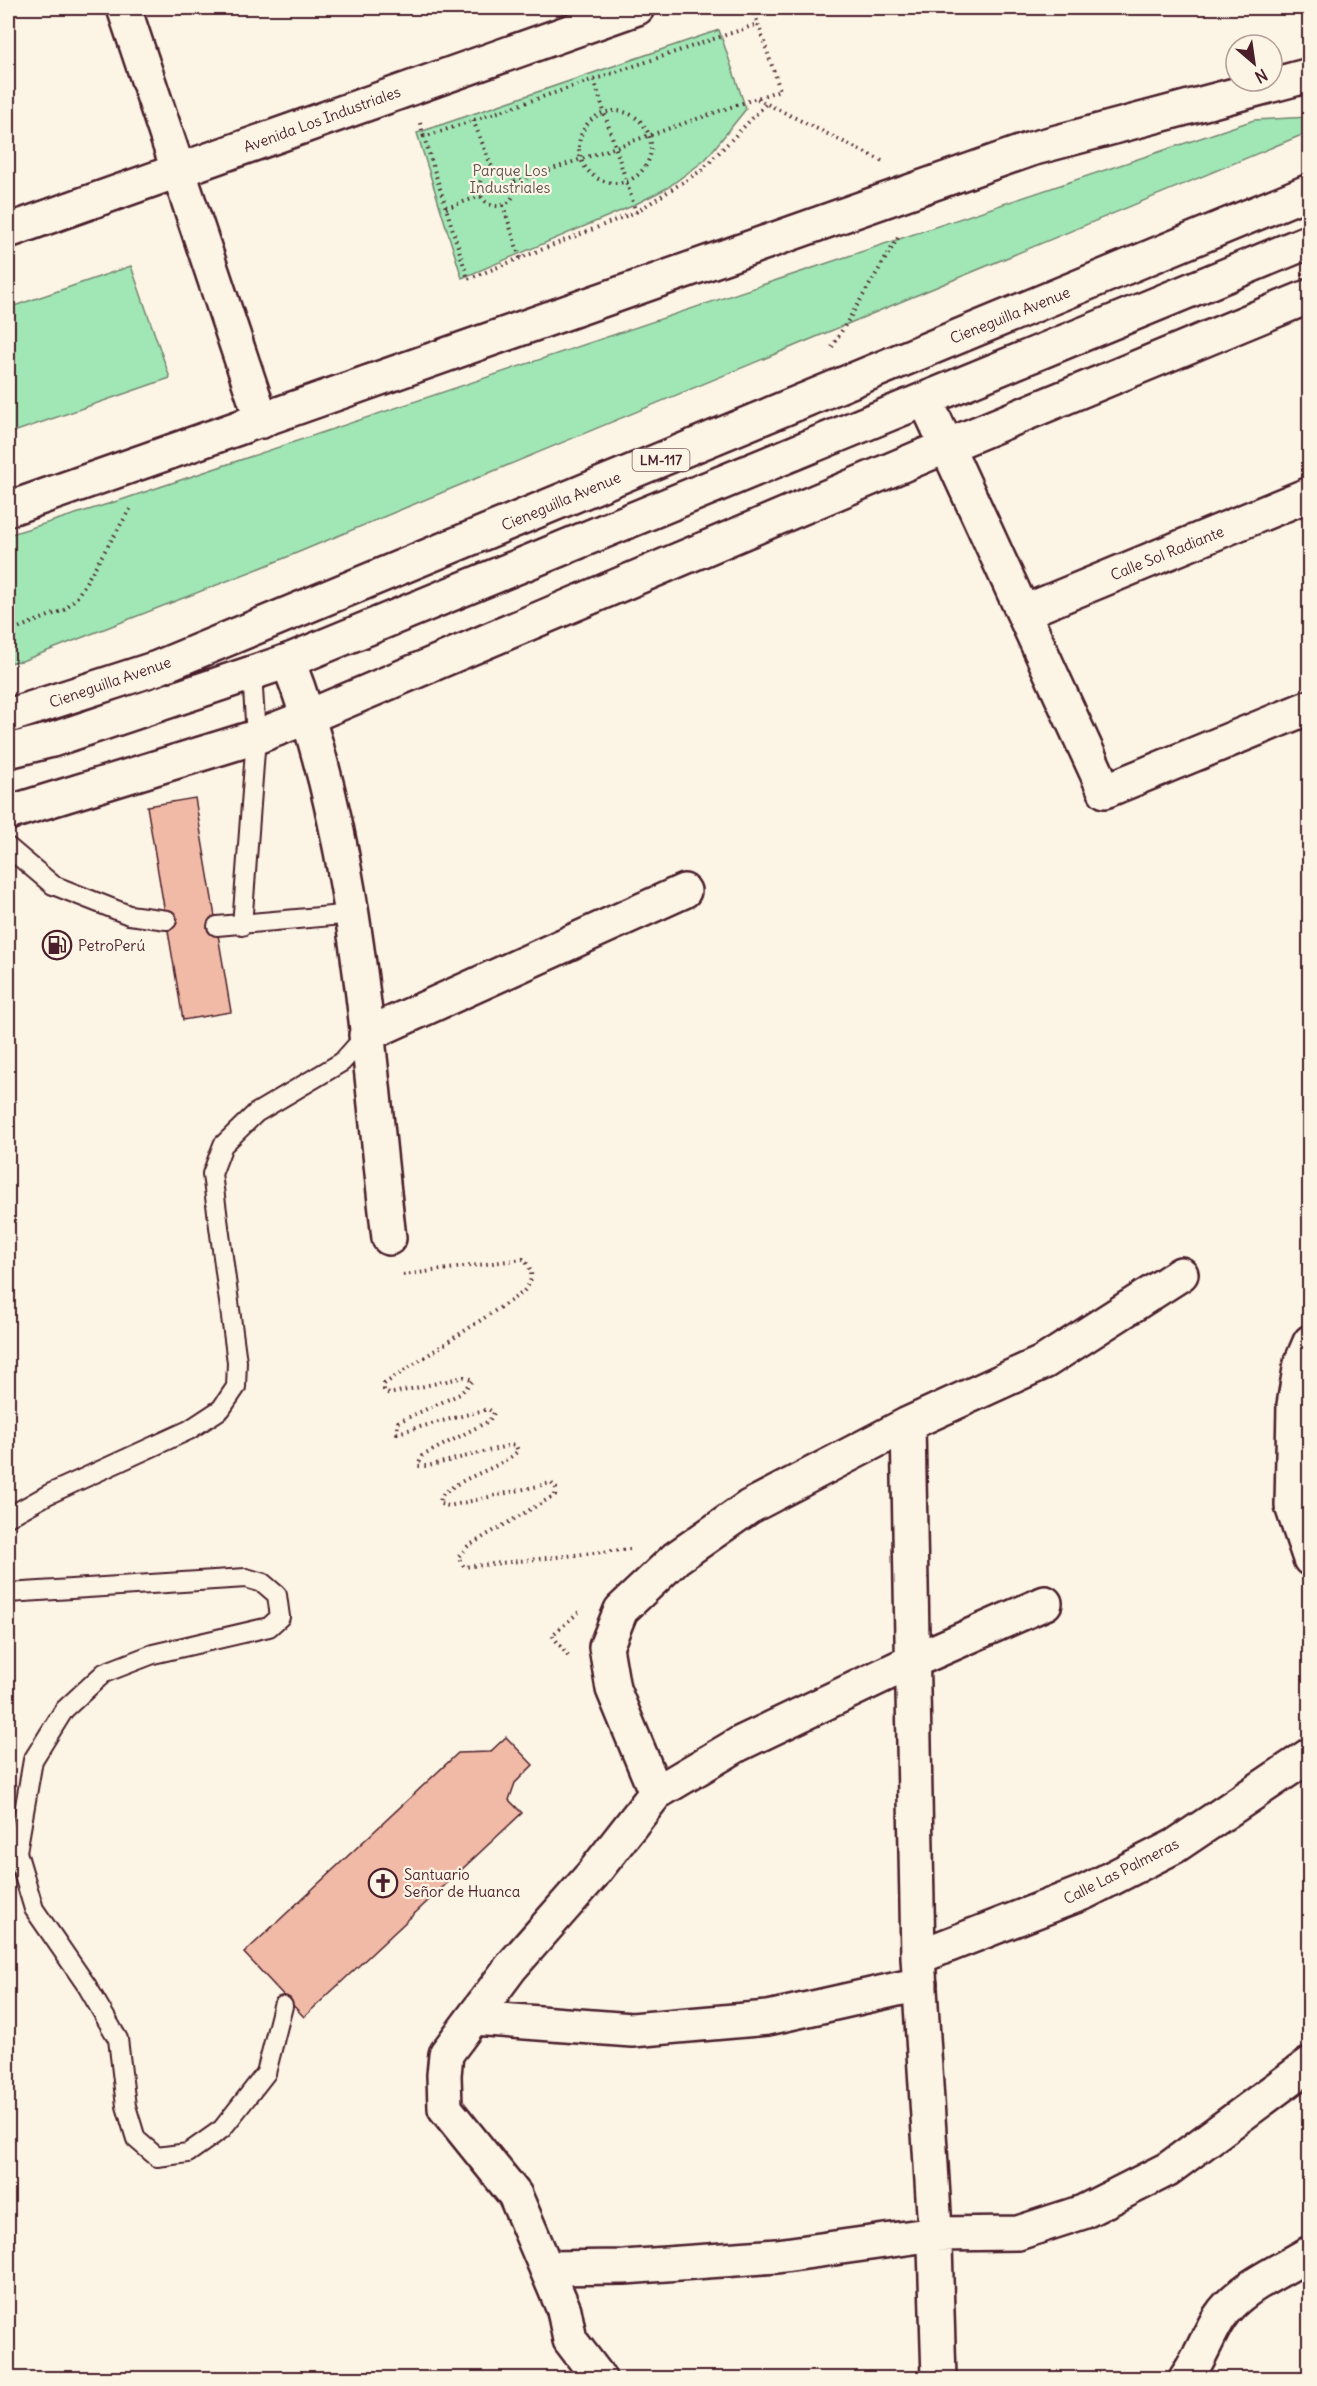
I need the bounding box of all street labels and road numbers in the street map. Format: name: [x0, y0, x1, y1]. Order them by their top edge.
street label: Avenida Los Industriales: [241, 82, 403, 156]
street label: Cieneguilla Avenue: [947, 282, 1073, 348]
road number: LM-117: [632, 449, 690, 471]
street label: Cieneguilla Avenue: [499, 467, 623, 535]
street label: Calle Sol Radiante: [1108, 522, 1226, 584]
street label: Cieneguilla Avenue: [47, 652, 173, 712]
street label: Calle Las Palmeras: [1060, 1834, 1182, 1908]

